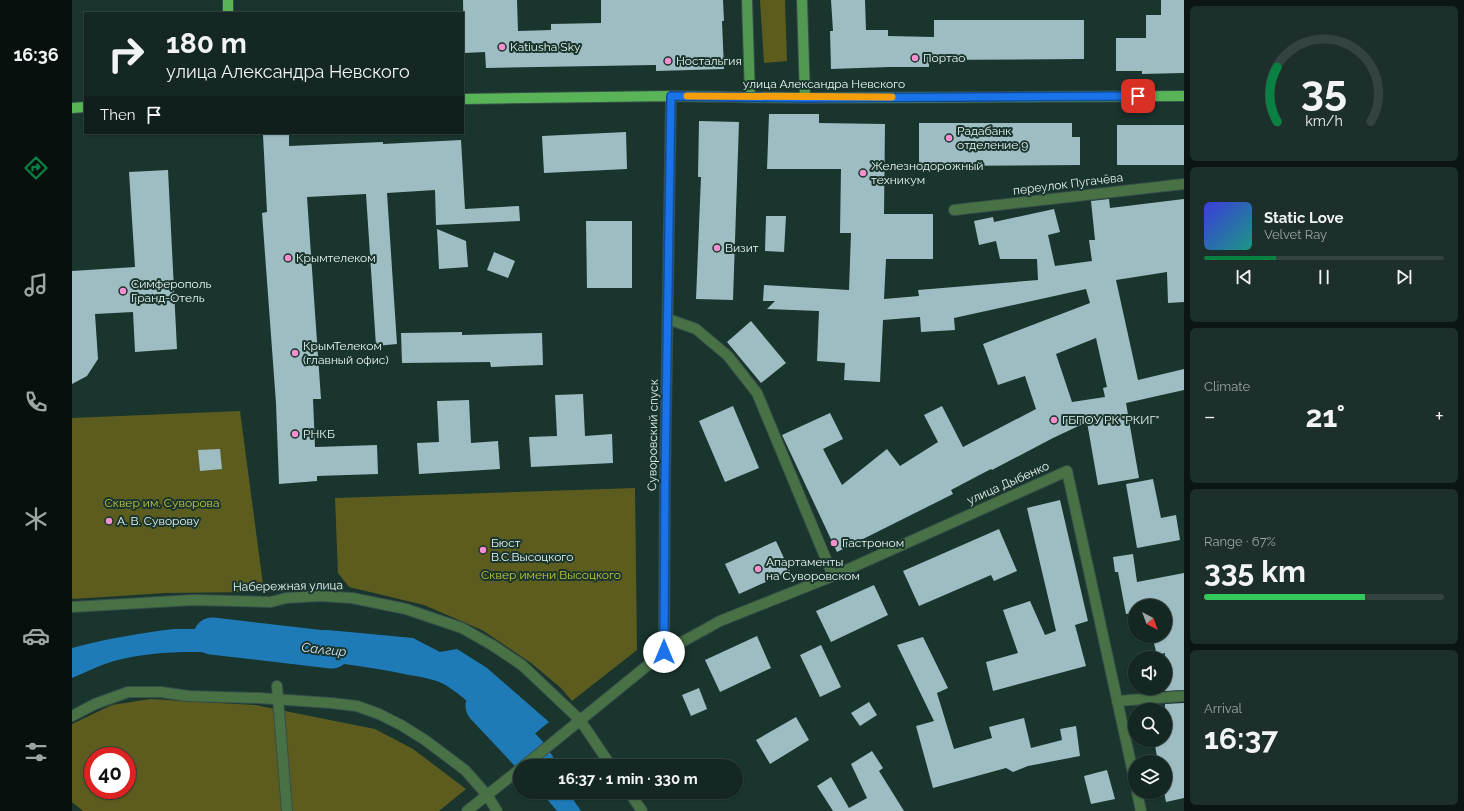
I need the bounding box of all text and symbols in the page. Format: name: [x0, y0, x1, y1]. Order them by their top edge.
text: 180 m: [166, 27, 247, 60]
icon: right: [100, 28, 152, 80]
place label: Katiusha Sky: [510, 40, 581, 54]
marker: Katiusha Sky: [497, 42, 507, 52]
text: 16:36: [13, 44, 59, 65]
place label: Портао: [923, 51, 965, 65]
marker: Портао: [910, 53, 920, 63]
place label: Ностальгия: [676, 54, 742, 68]
marker: Ностальгия: [663, 56, 673, 66]
text: улица Александра Невского: [166, 61, 410, 82]
text: 35: [1301, 65, 1347, 114]
street label: улица Александра Невского: [743, 77, 905, 91]
pin: [1121, 79, 1155, 113]
icon: arrive: [1127, 85, 1149, 107]
icon: arrive: [143, 104, 165, 126]
text: Then: [100, 106, 135, 124]
text: km/h: [1305, 112, 1343, 128]
place label: Радабанк отделение 9: [957, 124, 1028, 152]
marker: Радабанк отделение 9: [944, 133, 954, 143]
icon: directions: [22, 154, 50, 182]
place label: Железнодорожный техникум: [871, 159, 983, 187]
marker: Железнодорожный техникум: [858, 168, 868, 178]
street label: переулок Пугачёва: [1012, 170, 1124, 198]
text: Static Love: [1264, 209, 1343, 227]
text: Velvet Ray: [1264, 227, 1327, 242]
place label: Визит: [725, 241, 759, 255]
marker: Визит: [712, 243, 722, 253]
place label: Крымтелеком: [296, 251, 376, 265]
marker: Крымтелеком: [283, 253, 293, 263]
icon: previous: [1233, 266, 1255, 288]
icon: pause: [1313, 266, 1335, 288]
icon: next: [1393, 266, 1415, 288]
icon: music: [22, 271, 50, 299]
place label: Симферополь Гранд-Отель: [131, 277, 212, 305]
marker: Симферополь Гранд-Отель: [118, 286, 128, 296]
place label: КрымТелеком (главный офис): [303, 339, 389, 367]
marker: КрымТелеком (главный офис): [290, 348, 300, 358]
street label: Суворовский спуск: [645, 379, 661, 491]
text: Climate: [1204, 379, 1250, 394]
icon: phone: [22, 388, 50, 416]
text: 21°: [1306, 399, 1345, 434]
text: −: [1204, 403, 1216, 429]
text: +: [1435, 403, 1444, 429]
place label: ГБПОУ РК "РКИГ": [1062, 413, 1159, 427]
marker: ГБПОУ РК "РКИГ": [1049, 415, 1059, 425]
place label: РНКБ: [303, 427, 335, 441]
marker: РНКБ: [290, 429, 300, 439]
street label: улица Дыбенко: [965, 459, 1051, 507]
park label: Сквер им. Суворова: [104, 496, 220, 510]
icon: climate: [22, 505, 50, 533]
place label: А. В. Суворову: [117, 514, 200, 528]
marker: А. В. Суворову: [104, 516, 114, 526]
text: Range · 67%: [1204, 534, 1276, 549]
place label: Бюст В.С.Высоцкого: [491, 536, 573, 564]
place label: Гастроном: [842, 536, 904, 550]
marker: Гастроном: [829, 538, 839, 548]
marker: Бюст В.С.Высоцкого: [478, 545, 488, 555]
text: 335 km: [1204, 554, 1306, 589]
place label: Апартаменты на Суворовском: [766, 555, 860, 583]
marker: Апартаменты на Суворовском: [753, 564, 763, 574]
park label: Сквер имени Высоцкого: [481, 568, 621, 582]
street label: Набережная улица: [233, 578, 343, 594]
north arrow: [1128, 599, 1172, 643]
map controls: [1128, 599, 1172, 799]
icon: car: [22, 622, 50, 650]
position arrow: [643, 631, 685, 673]
water label: Салгир: [301, 640, 348, 659]
button: sound: [1128, 651, 1172, 695]
text: Arrival: [1204, 701, 1242, 716]
button: search: [1128, 703, 1172, 747]
text: 16:37: [1204, 721, 1278, 756]
icon: filters: [22, 738, 50, 766]
speed limit sign: 40: [84, 747, 136, 799]
button: layers: [1128, 755, 1172, 799]
text: 16:37 · 1 min · 330 m: [558, 770, 698, 788]

